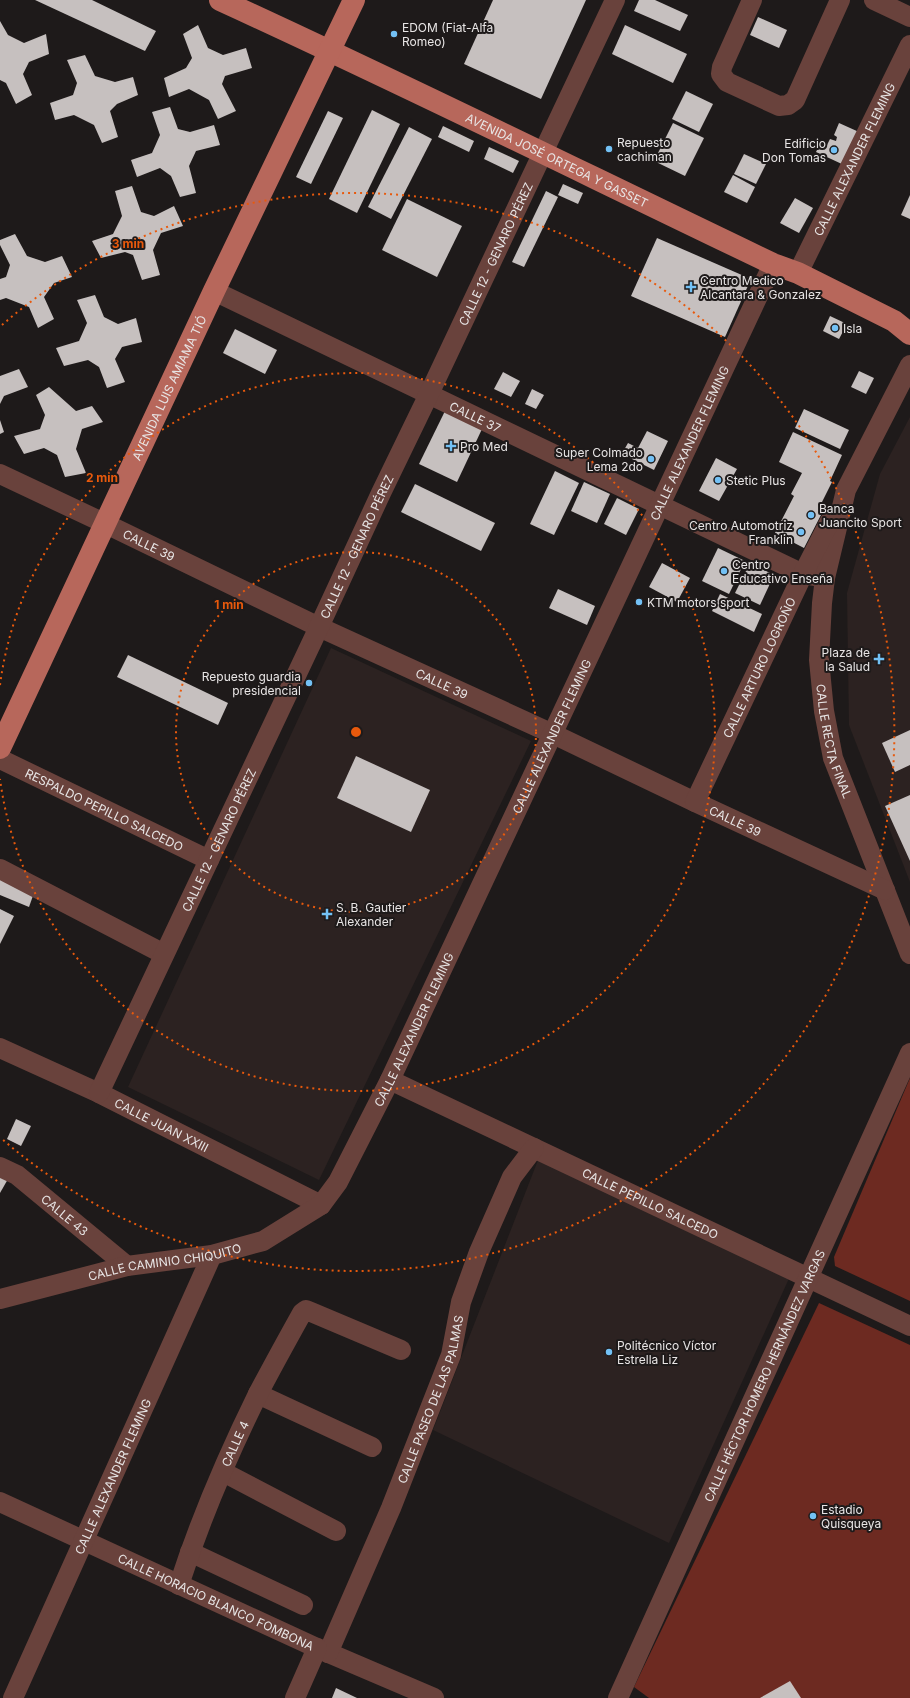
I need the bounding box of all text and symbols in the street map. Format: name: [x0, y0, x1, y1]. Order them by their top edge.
place label: EDOM (Fiat-Alfa Romeo): [402, 20, 493, 49]
marker: EDOM (Fiat-Alfa Romeo): [389, 29, 399, 39]
street label: CALLE ALEXANDER FLEMING: [810, 80, 898, 238]
street label: AVENIDA JOSÉ ORTEGA Y GASSET: [463, 109, 651, 210]
place label: Repuesto cachiman: [617, 135, 672, 164]
place label: Edificio Don Tomas: [762, 136, 826, 165]
marker: Repuesto cachiman: [604, 144, 614, 154]
marker: Edificio Don Tomas: [829, 145, 839, 155]
street label: CALLE 12 - GENARO PÉREZ: [455, 180, 535, 328]
text: 3 min: [112, 236, 144, 251]
place label: Centro Medico Alcantara & Gonzalez: [700, 273, 821, 302]
marker: Centro Medico Alcantara & Gonzalez: [685, 281, 697, 293]
street label: AVENIDA LUIS AMIAMA TIÓ: [128, 313, 209, 463]
place label: Isla: [843, 321, 862, 336]
marker: Isla: [830, 323, 840, 333]
street label: CALLE ALEXANDER FLEMING: [646, 363, 732, 523]
street label: CALLE 37: [447, 398, 504, 435]
place label: Pro Med: [460, 439, 508, 454]
marker: Pro Med: [445, 440, 457, 452]
place label: Super Colmado Lema 2do: [555, 445, 643, 474]
marker: Super Colmado Lema 2do: [646, 454, 656, 464]
text: 2 min: [86, 470, 118, 485]
street label: CALLE 12 - GENARO PÉREZ: [317, 472, 396, 621]
place label: Stetic Plus: [726, 473, 786, 488]
marker: Stetic Plus: [713, 475, 723, 485]
place label: Banca Juancito Sport: [819, 501, 902, 530]
marker: Banca Juancito Sport: [806, 510, 816, 520]
place label: Centro Automotriz Franklin: [689, 518, 793, 547]
street label: CALLE 39: [121, 526, 177, 564]
marker: Centro Automotriz Franklin: [796, 527, 806, 537]
place label: Centro Educativo Enseña: [732, 557, 833, 586]
marker: Centro Educativo Enseña: [719, 566, 729, 576]
place label: KTM motors sport: [647, 595, 750, 610]
street label: CALLE ARTURO LOGROÑO: [719, 595, 798, 740]
text: 1 min: [214, 597, 244, 612]
marker: KTM motors sport: [634, 597, 644, 607]
place label: Plaza de la Salud: [822, 645, 870, 674]
marker: Plaza de la Salud: [873, 653, 885, 665]
street label: CALLE ALEXANDER FLEMING: [509, 656, 594, 816]
street label: CALLE 39: [413, 665, 470, 702]
place label: Repuesto guardia presidencial: [202, 669, 301, 698]
marker: Repuesto guardia presidencial: [304, 678, 314, 688]
street label: CALLE RECTA FINAL: [814, 683, 856, 801]
centre of rings: [349, 725, 363, 739]
street label: RESPALDO PEPILLO SALCEDO: [23, 765, 186, 854]
street label: CALLE 12 - GENARO PÉREZ: [178, 766, 259, 914]
street label: CALLE 39: [707, 802, 764, 839]
place label: S. B. Gautier Alexander: [336, 900, 407, 929]
marker: S. B. Gautier Alexander: [321, 908, 333, 920]
street label: CALLE ALEXANDER FLEMING: [370, 950, 456, 1109]
street label: CALLE JUAN XXIII: [112, 1095, 211, 1155]
street label: CALLE PEPILLO SALCEDO: [580, 1165, 721, 1242]
street label: CALLE 43: [39, 1191, 91, 1238]
street label: CALLE CAMINIO CHIQUITO: [86, 1240, 243, 1283]
street label: CALLE HÉCTOR HOMERO HERNÁNDEZ VARGAS: [700, 1247, 828, 1504]
street label: CALLE PASEO DE LAS PALMAS: [394, 1314, 466, 1486]
place label: Politécnico Víctor Estrella Liz: [617, 1338, 717, 1367]
marker: Politécnico Víctor Estrella Liz: [604, 1347, 614, 1357]
street label: CALLE ALEXANDER FLEMING: [71, 1396, 154, 1556]
street label: CALLE 4: [218, 1418, 252, 1469]
place label: Estadio Quisqueya: [821, 1502, 881, 1531]
marker: Estadio Quisqueya: [808, 1511, 818, 1521]
street label: CALLE HORACIO BLANCO FOMBONA: [116, 1550, 317, 1653]

